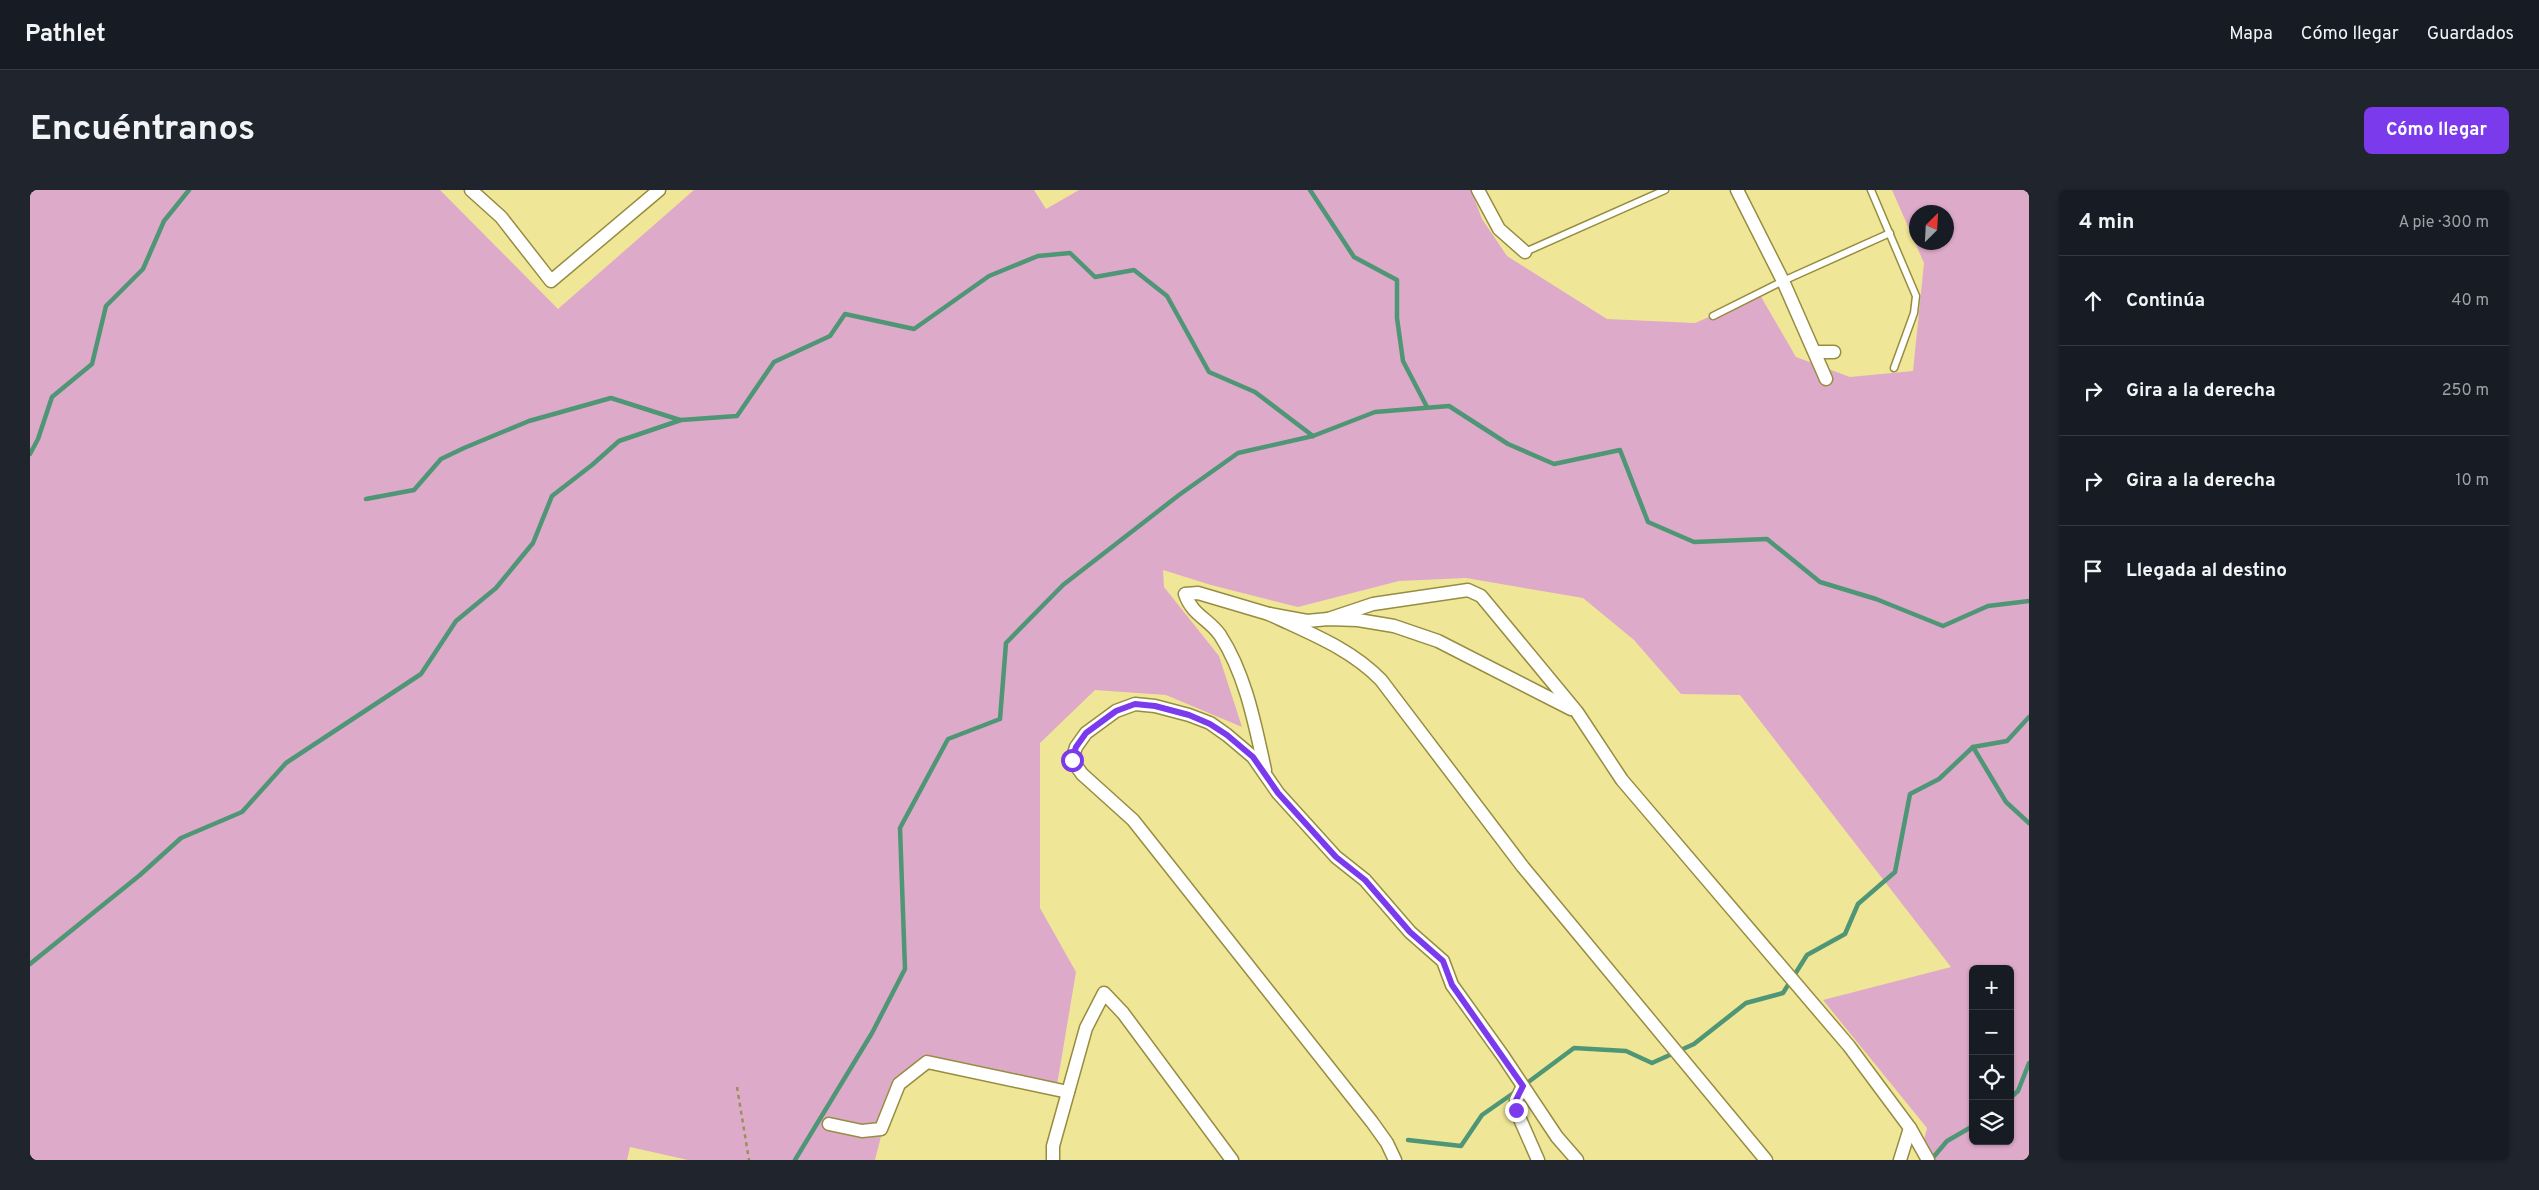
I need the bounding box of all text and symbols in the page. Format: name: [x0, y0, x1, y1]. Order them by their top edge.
text: Pathlet: [25, 20, 106, 50]
text: Mapa: [2229, 23, 2273, 46]
text: Cómo llegar: [2301, 23, 2399, 46]
text: Guardados: [2427, 23, 2514, 46]
button: Cómo llegar: [2364, 107, 2509, 154]
text: Encuéntranos: [30, 108, 255, 152]
north arrow: [1909, 205, 1954, 250]
text: 4 min: [2079, 209, 2135, 236]
text: A pie · 300 m: [2399, 213, 2489, 233]
icon: ahead: [2079, 287, 2107, 315]
text: Continúa: [2126, 289, 2205, 313]
text: 40 m: [2451, 291, 2489, 311]
icon: right: [2079, 377, 2107, 405]
text: Gira a la derecha: [2126, 379, 2276, 403]
text: 250 m: [2442, 381, 2489, 401]
icon: right: [2079, 467, 2107, 495]
text: Gira a la derecha: [2126, 469, 2276, 493]
text: 10 m: [2455, 471, 2489, 491]
icon: arrive: [2079, 557, 2107, 585]
text: Llegada al destino: [2126, 559, 2287, 583]
route start: [1061, 749, 1084, 772]
map controls: [1969, 965, 2014, 1145]
button: +: [1969, 965, 2014, 1010]
button: −: [1969, 1010, 2014, 1055]
button: locate: [1969, 1055, 2014, 1100]
route end: [1505, 1099, 1528, 1122]
button: layers: [1969, 1100, 2014, 1145]

